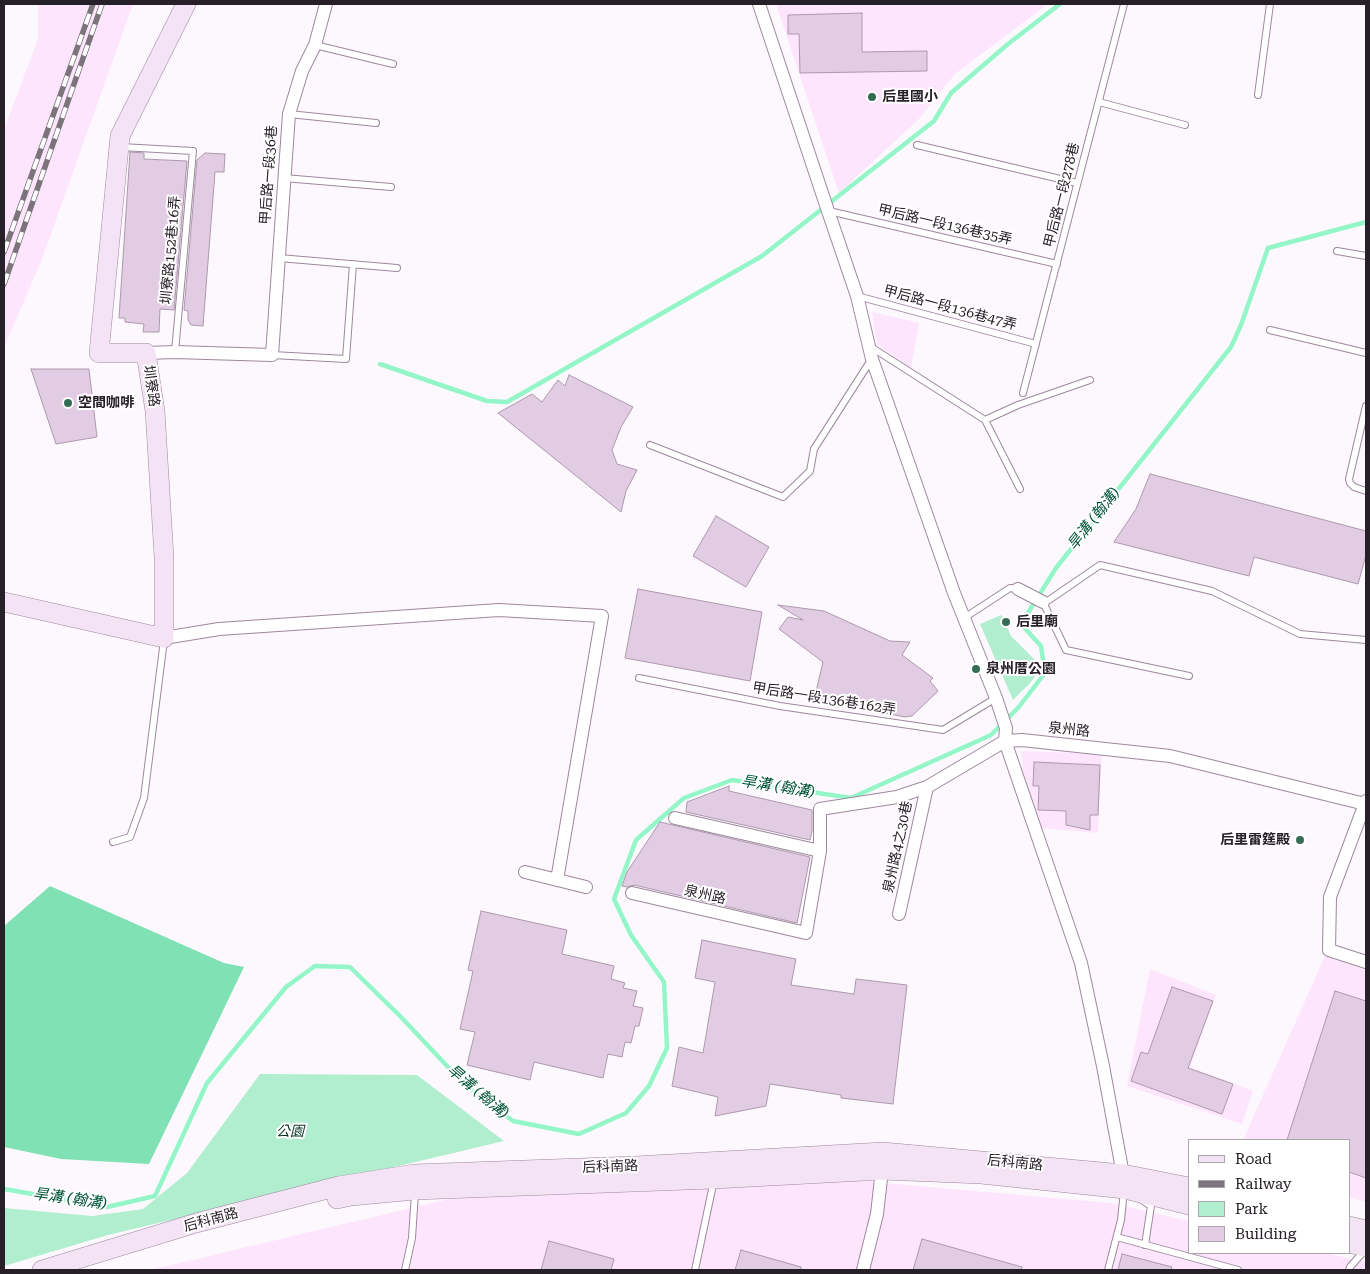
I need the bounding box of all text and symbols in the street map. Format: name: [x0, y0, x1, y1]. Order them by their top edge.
place label: 后里國小: [882, 89, 938, 105]
marker: 后里國小: [866, 91, 878, 103]
street label: 甲后路一段36巷: [257, 125, 281, 225]
street label: 甲后路一段278巷: [1041, 141, 1083, 249]
street label: 圳寮路152巷16弄: [158, 195, 184, 305]
street label: 甲后路一段136巷35弄: [876, 201, 1014, 249]
street label: 甲后路一段136巷47弄: [882, 282, 1018, 334]
street label: 圳寮路: [140, 364, 162, 408]
place label: 空間咖啡: [78, 395, 134, 411]
marker: 空間咖啡: [62, 397, 74, 409]
water label: 旱溝 (翰溝): [1064, 484, 1124, 554]
place label: 后里廟: [1016, 614, 1058, 630]
marker: 后里廟: [1000, 616, 1012, 628]
place label: 泉州厝公園: [986, 661, 1056, 677]
marker: 泉州厝公園: [970, 663, 982, 675]
street label: 甲后路一段136巷162弄: [751, 679, 897, 719]
street label: 泉州路: [1047, 719, 1091, 741]
water label: 旱溝 (翰溝): [740, 772, 816, 802]
street label: 泉州路4之30巷: [880, 800, 916, 894]
place label: 后里雷筳殿: [1220, 832, 1290, 848]
marker: 后里雷筳殿: [1294, 834, 1306, 846]
street label: 泉州路: [683, 882, 727, 908]
water label: 旱溝 (翰溝): [444, 1061, 512, 1123]
park label: 公園: [276, 1124, 304, 1140]
legend: [1188, 1139, 1350, 1254]
text: Road: [1235, 1150, 1272, 1168]
street label: 后科南路: [986, 1152, 1044, 1174]
street label: 后科南路: [582, 1158, 638, 1176]
text: Railway: [1235, 1175, 1292, 1193]
water label: 旱溝 (翰溝): [32, 1185, 108, 1213]
text: Park: [1235, 1200, 1268, 1218]
street label: 后科南路: [182, 1205, 240, 1235]
text: Building: [1235, 1225, 1296, 1243]

